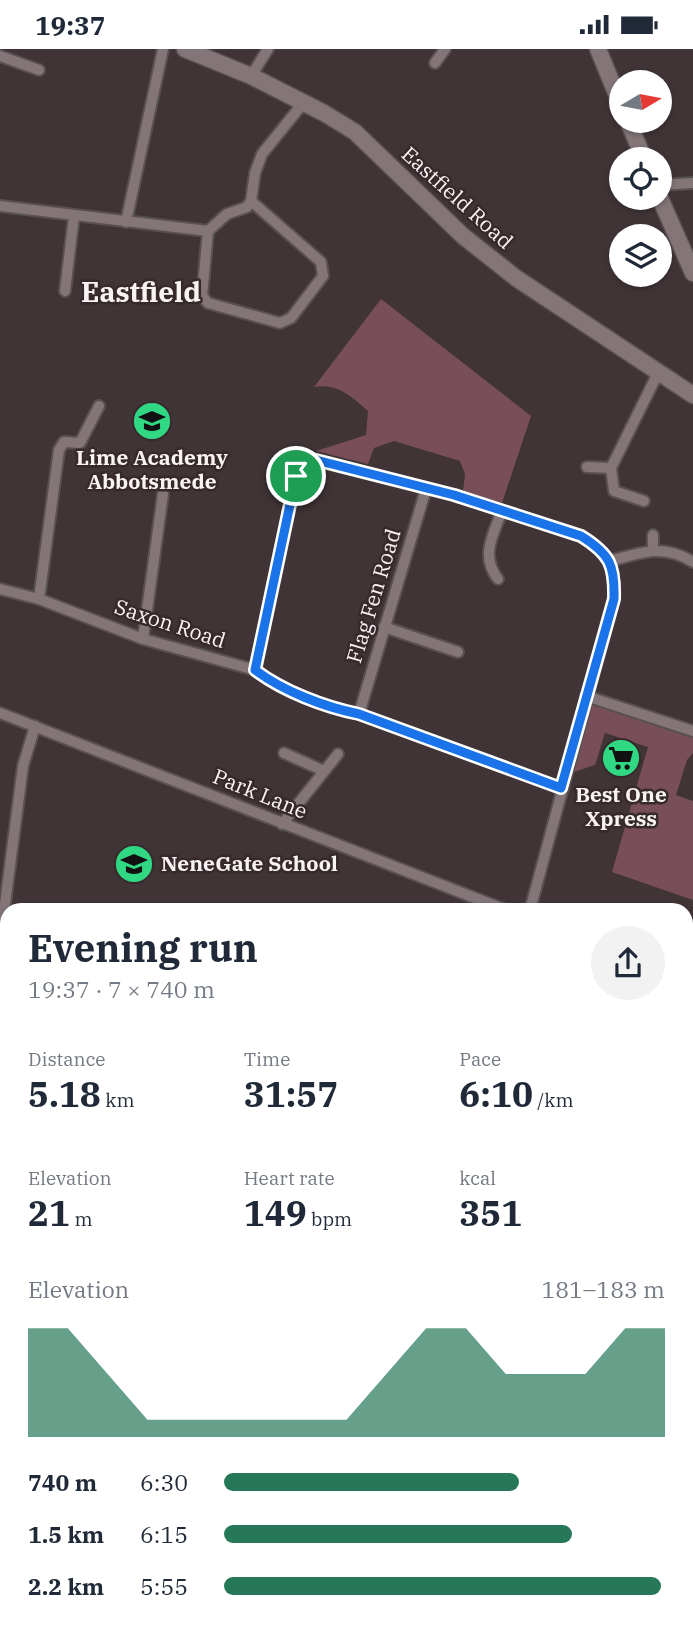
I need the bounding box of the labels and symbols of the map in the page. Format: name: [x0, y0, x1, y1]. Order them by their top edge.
north arrow: [609, 70, 672, 133]
street label: Eastfield Road: [396, 140, 520, 255]
district label: Eastfield: [81, 273, 201, 310]
school or university icon: Lime Academy Abbotsmede: [131, 400, 173, 442]
place label: Lime Academy Abbotsmede: [76, 443, 228, 495]
pin: [266, 446, 326, 506]
street label: Flag Fen Road: [339, 525, 407, 666]
street label: Saxon Road: [111, 592, 230, 654]
supermarket icon: Best One Xpress: [600, 737, 642, 779]
street label: Park Lane: [209, 761, 312, 825]
place label: Best One Xpress: [575, 780, 667, 832]
school or university icon: NeneGate School: [113, 843, 155, 885]
place label: NeneGate School: [161, 849, 338, 877]

